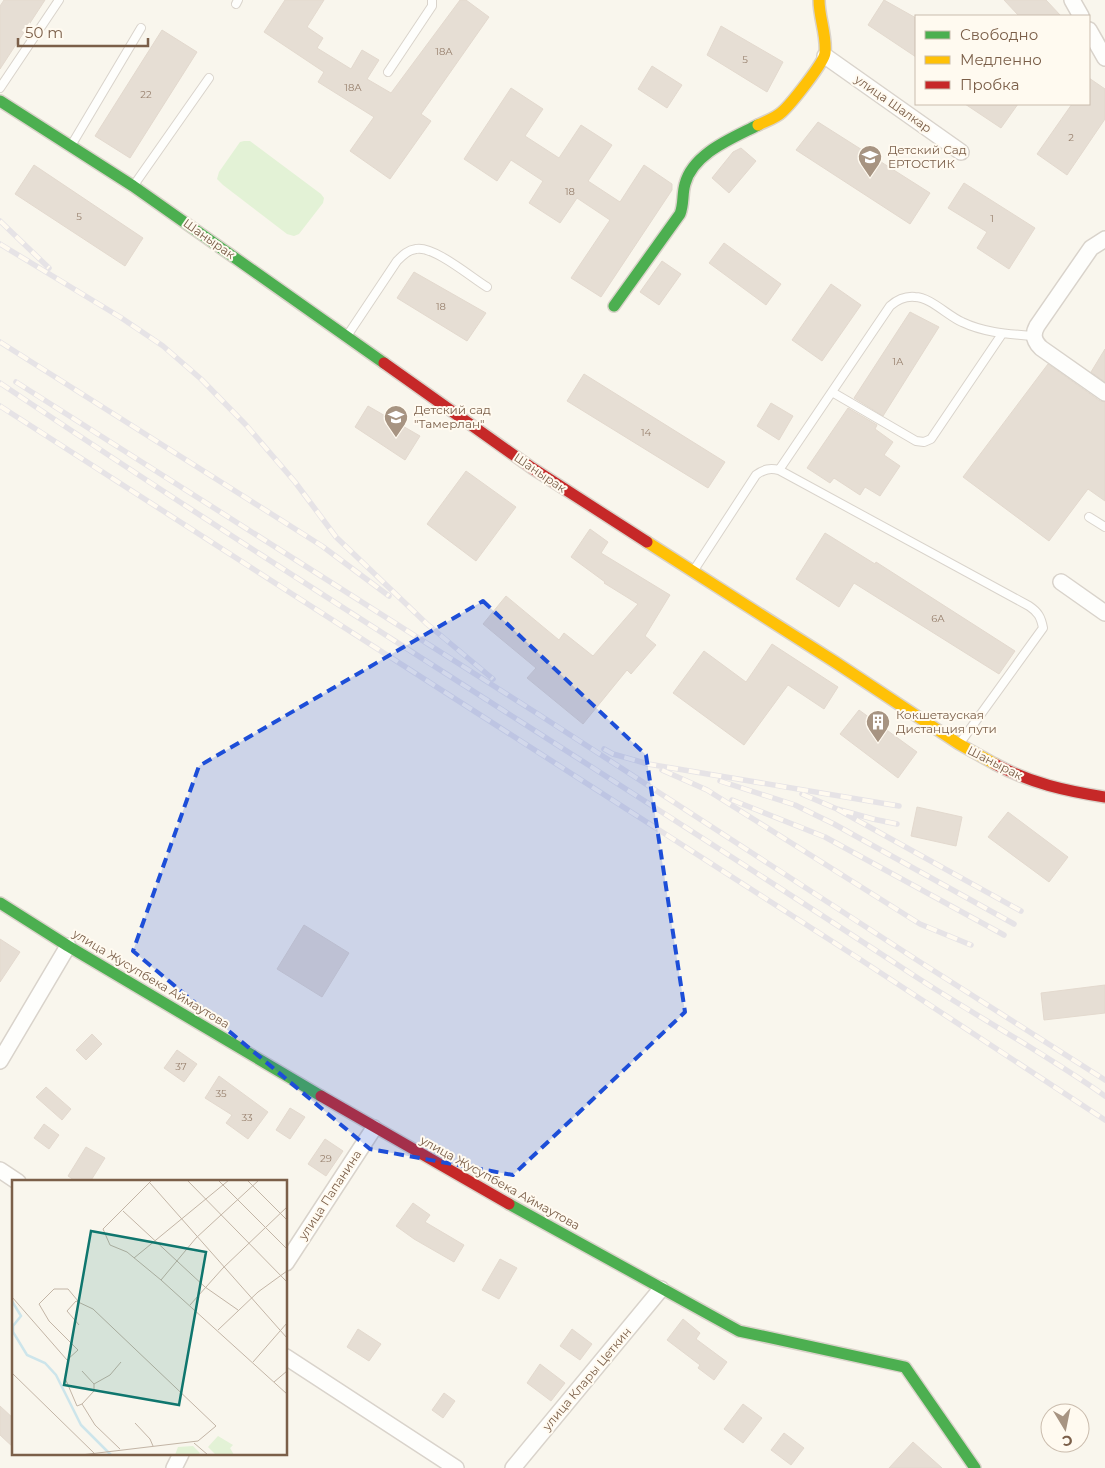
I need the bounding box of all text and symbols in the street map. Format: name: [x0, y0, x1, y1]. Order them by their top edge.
scale bar: [18, 15, 148, 47]
legend: [915, 15, 1090, 105]
text: 50 m: [25, 23, 63, 42]
text: Свободно: [960, 25, 1038, 44]
house number: 18А: [435, 45, 453, 58]
text: Медленно: [960, 50, 1042, 69]
house number: 5: [742, 53, 748, 66]
street label: улица Шалкар: [851, 71, 935, 136]
text: Пробка: [960, 75, 1019, 94]
house number: 18А: [344, 81, 362, 94]
house number: 22: [140, 88, 152, 101]
house number: 2: [1068, 131, 1074, 144]
place label: Детский Сад ЕРТОСТИК: [888, 142, 967, 171]
school or university icon: Детский Сад ЕРТОСТИК: [857, 144, 883, 178]
house number: 18: [565, 185, 575, 198]
house number: 5: [76, 210, 82, 223]
house number: 1: [990, 212, 994, 225]
street label: Шанырак: [180, 215, 238, 262]
house number: 18: [436, 300, 446, 313]
house number: 1А: [892, 355, 904, 368]
place label: Детский сад "Тамерлан": [414, 402, 491, 431]
school or university icon: Детский сад "Тамерлан": [383, 404, 409, 438]
house number: 14: [641, 426, 651, 439]
street label: Шанырак: [511, 450, 569, 496]
house number: 6А: [931, 612, 945, 625]
place label: Кокшетауская Дистанция пути: [896, 707, 997, 736]
building icon: Кокшетауская Дистанция пути: [865, 709, 891, 743]
street label: Шанырак: [965, 742, 1025, 783]
street label: улица Жусупбека Аймаутова: [69, 925, 232, 1031]
house number: 37: [175, 1060, 187, 1073]
house number: 35: [215, 1087, 227, 1100]
house number: 33: [241, 1111, 253, 1124]
street label: улица Жусупбека Аймаутова: [417, 1132, 583, 1233]
street label: улица Папанина: [294, 1147, 364, 1243]
house number: 29: [320, 1152, 332, 1165]
inset map: [12, 1180, 288, 1456]
street label: улица Клары Цеткин: [538, 1324, 634, 1434]
north arrow: [1040, 1403, 1090, 1453]
text: С: [1061, 1431, 1074, 1451]

